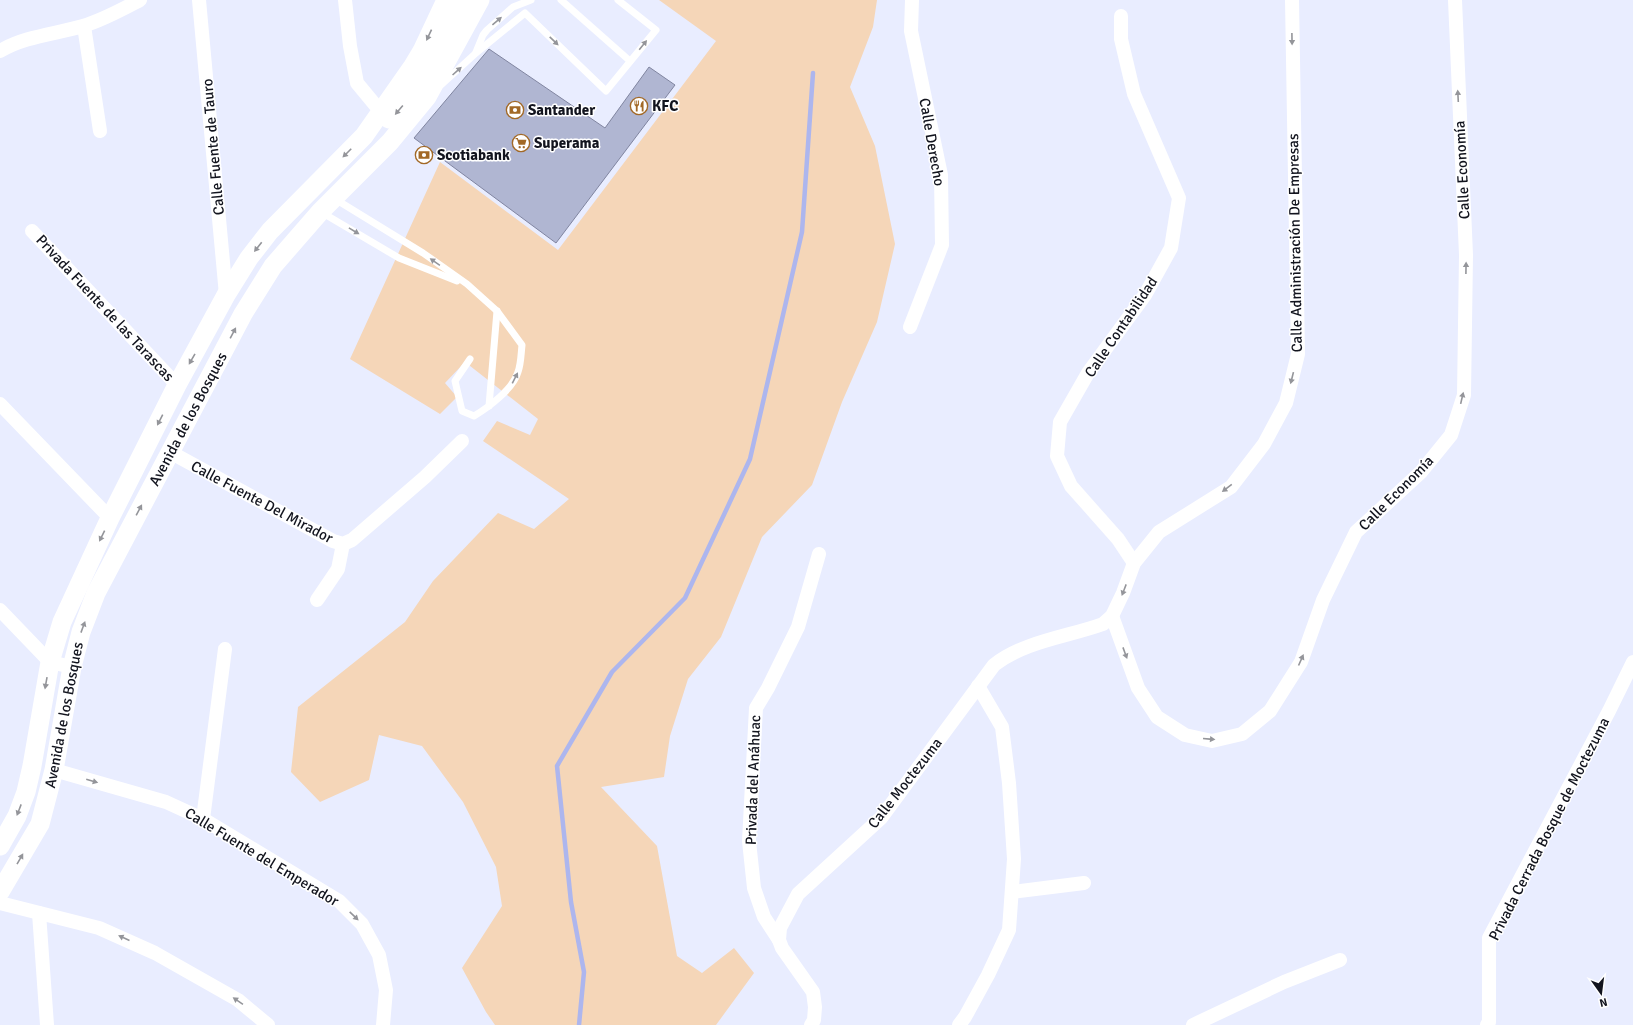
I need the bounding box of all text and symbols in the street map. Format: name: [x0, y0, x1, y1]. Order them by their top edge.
one-way arrow: [492, 16, 502, 25]
one-way arrow: [426, 30, 432, 41]
one-way arrow: [1289, 33, 1296, 45]
one-way arrow: [549, 36, 559, 46]
one-way arrow: [638, 40, 647, 51]
one-way arrow: [452, 67, 461, 76]
street label: Calle Fuente de Tauro: [198, 78, 228, 216]
one-way arrow: [1455, 90, 1462, 102]
restaurant icon: KFC: [629, 96, 649, 116]
place label: KFC: [652, 97, 678, 115]
street label: Calle Derecho: [915, 97, 949, 188]
bank icon: Santander: [505, 100, 525, 120]
place label: Santander: [528, 101, 595, 119]
one-way arrow: [395, 104, 404, 115]
street label: Calle Economía: [1450, 120, 1474, 220]
supermarket icon: Superama: [511, 133, 531, 153]
street label: Calle Administración De Empresas: [1284, 133, 1306, 353]
place label: Superama: [534, 134, 600, 152]
bank icon: Scotiabank: [414, 145, 434, 165]
place label: Scotiabank: [437, 146, 510, 164]
one-way arrow: [342, 148, 352, 158]
one-way arrow: [348, 228, 360, 235]
street label: Privada Fuente de las Tarascas: [32, 231, 178, 385]
one-way arrow: [253, 241, 262, 252]
one-way arrow: [430, 258, 440, 266]
one-way arrow: [1462, 262, 1469, 274]
street label: Calle Contabilidad: [1081, 273, 1161, 381]
one-way arrow: [230, 327, 236, 339]
street label: Avenida de los Bosques: [145, 349, 231, 489]
one-way arrow: [189, 353, 196, 365]
one-way arrow: [512, 372, 518, 383]
one-way arrow: [1289, 372, 1295, 384]
one-way arrow: [1460, 392, 1466, 404]
one-way arrow: [157, 414, 163, 425]
street label: Calle Economía: [1355, 452, 1437, 534]
street label: Calle Fuente Del Mirador: [188, 457, 337, 547]
one-way arrow: [1221, 484, 1232, 492]
one-way arrow: [136, 504, 143, 516]
one-way arrow: [99, 530, 105, 542]
one-way arrow: [1120, 585, 1126, 597]
one-way arrow: [80, 620, 86, 632]
street label: Avenida de los Bosques: [41, 640, 87, 790]
one-way arrow: [1123, 647, 1129, 659]
one-way arrow: [1298, 654, 1304, 665]
one-way arrow: [43, 677, 49, 689]
street label: Privada Cerrada Bosque de Moctezuma: [1485, 714, 1613, 944]
street label: Privada del Anáhuac: [742, 715, 764, 845]
street label: Calle Moctezuma: [864, 734, 946, 832]
one-way arrow: [1203, 736, 1216, 742]
one-way arrow: [86, 778, 98, 784]
one-way arrow: [16, 804, 22, 816]
street label: Calle Fuente del Emperador: [182, 804, 343, 910]
one-way arrow: [17, 853, 24, 865]
one-way arrow: [349, 911, 359, 921]
one-way arrow: [117, 935, 129, 941]
north arrow: [1581, 973, 1621, 1013]
text: N: [1598, 995, 1609, 1009]
one-way arrow: [233, 997, 243, 1005]

